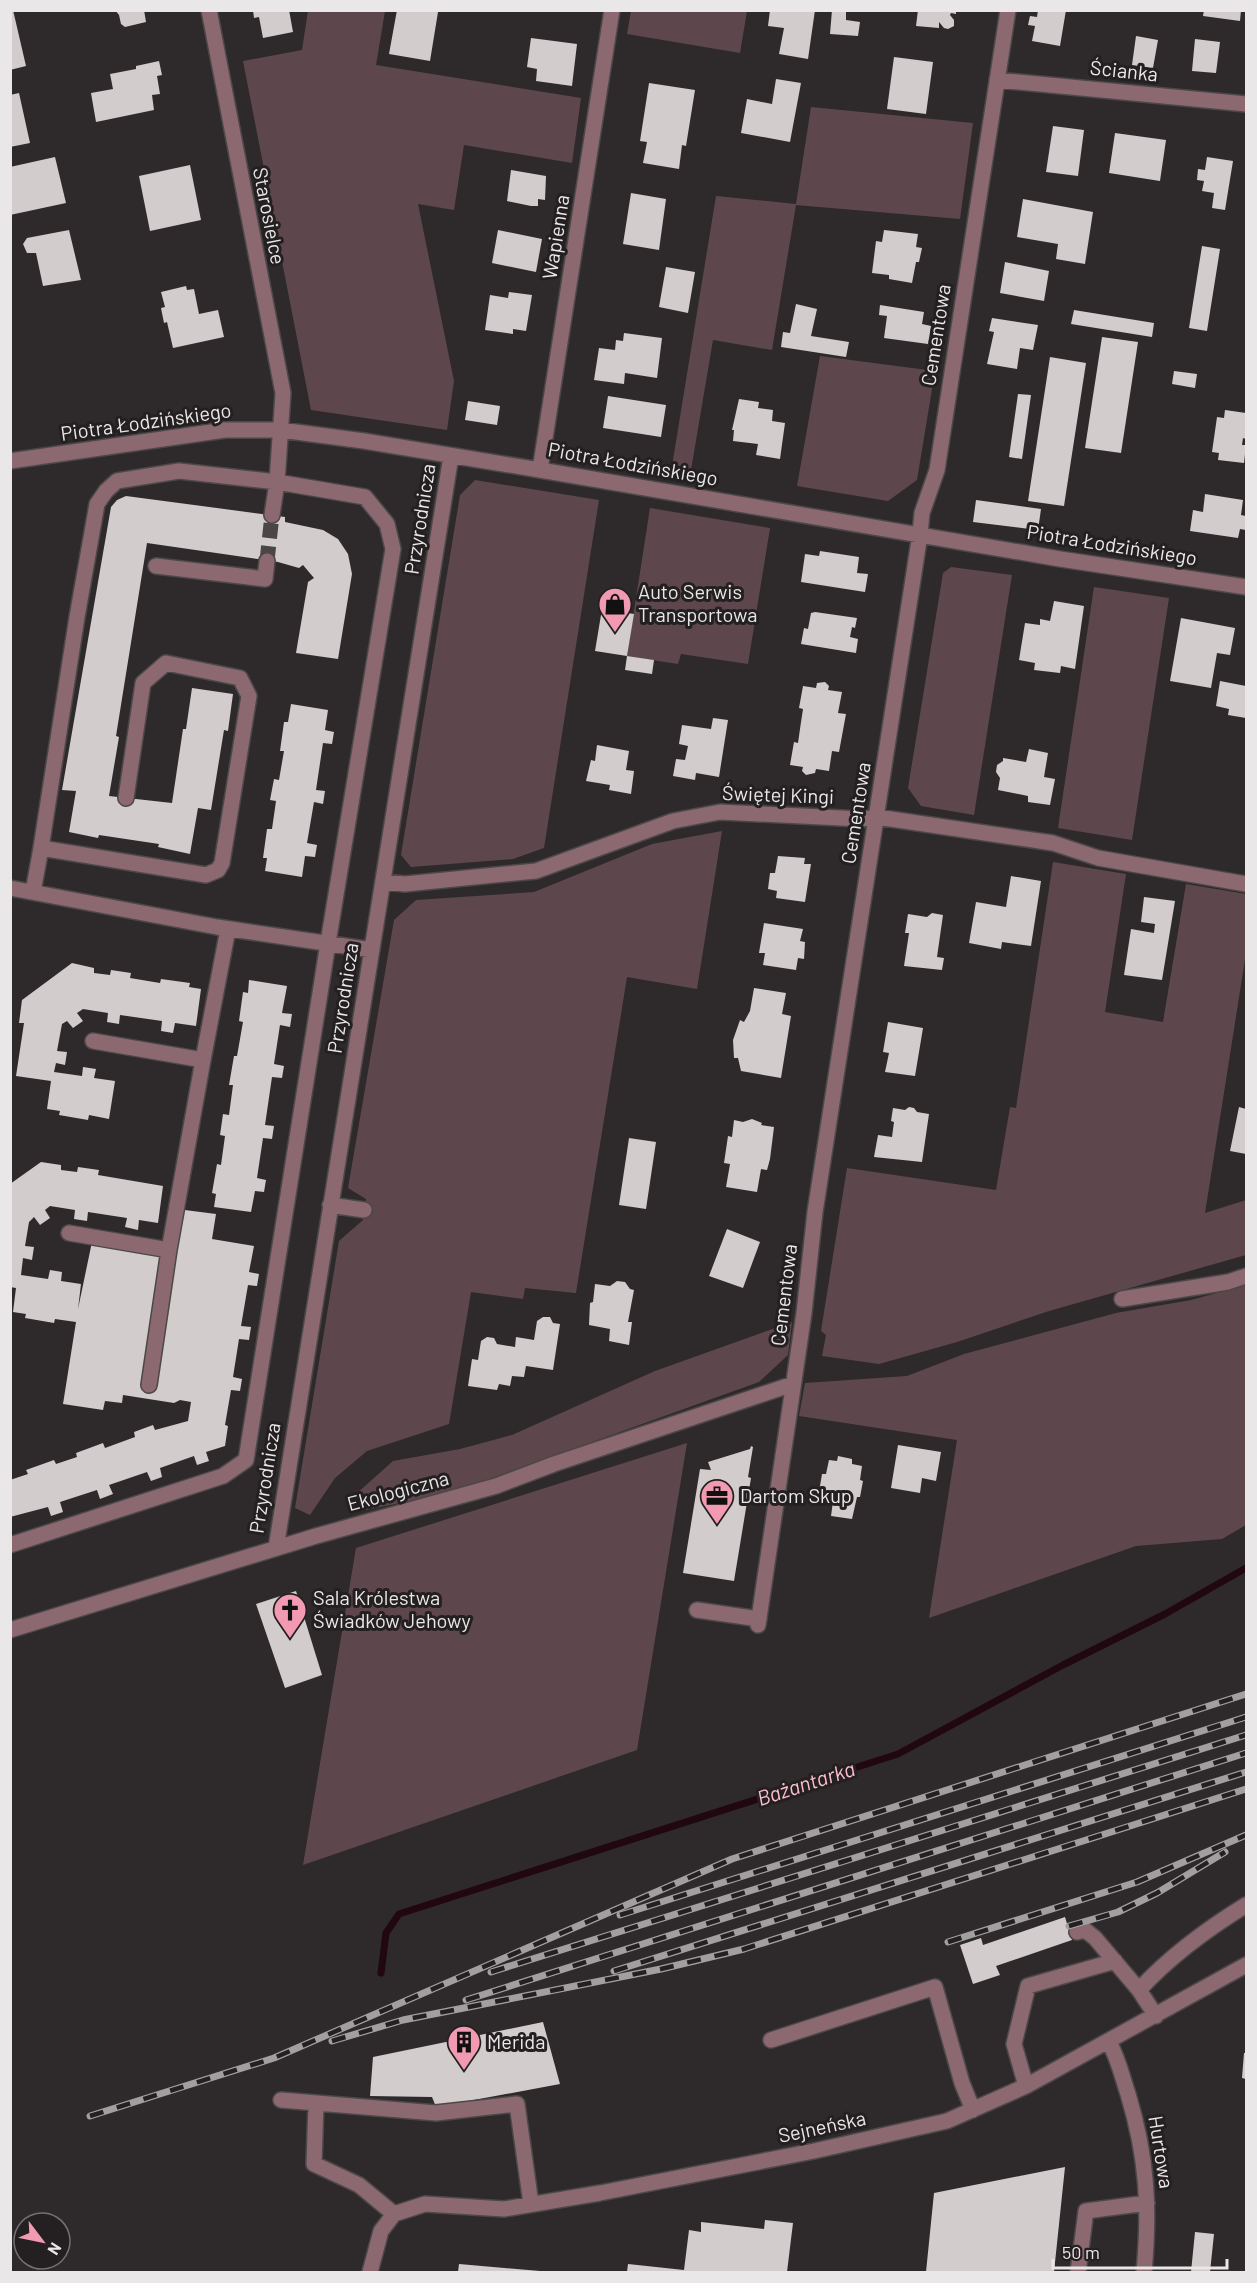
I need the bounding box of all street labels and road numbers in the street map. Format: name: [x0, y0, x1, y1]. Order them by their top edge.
street label: Ścianka: [1089, 55, 1159, 86]
street label: Starosielce: [249, 165, 291, 266]
street label: Wapienna: [536, 193, 574, 281]
street label: Cementowa: [915, 282, 955, 387]
street label: Piotra Łodzińskiego: [59, 397, 233, 445]
street label: Piotra Łodzińskiego: [546, 436, 720, 490]
street label: Przyrodnicza: [398, 462, 440, 576]
street label: Piotra Łodzińskiego: [1025, 519, 1199, 569]
street label: Cementowa: [835, 760, 875, 865]
street label: Świętej Kingi: [722, 780, 835, 808]
street label: Przyrodnicza: [321, 941, 363, 1055]
street label: Cementowa: [765, 1243, 801, 1347]
street label: Przyrodnicza: [243, 1421, 285, 1535]
street label: Ekologiczna: [344, 1465, 451, 1515]
street label: Sejneńska: [776, 2105, 868, 2147]
street label: Hurtowa: [1144, 2114, 1180, 2190]

